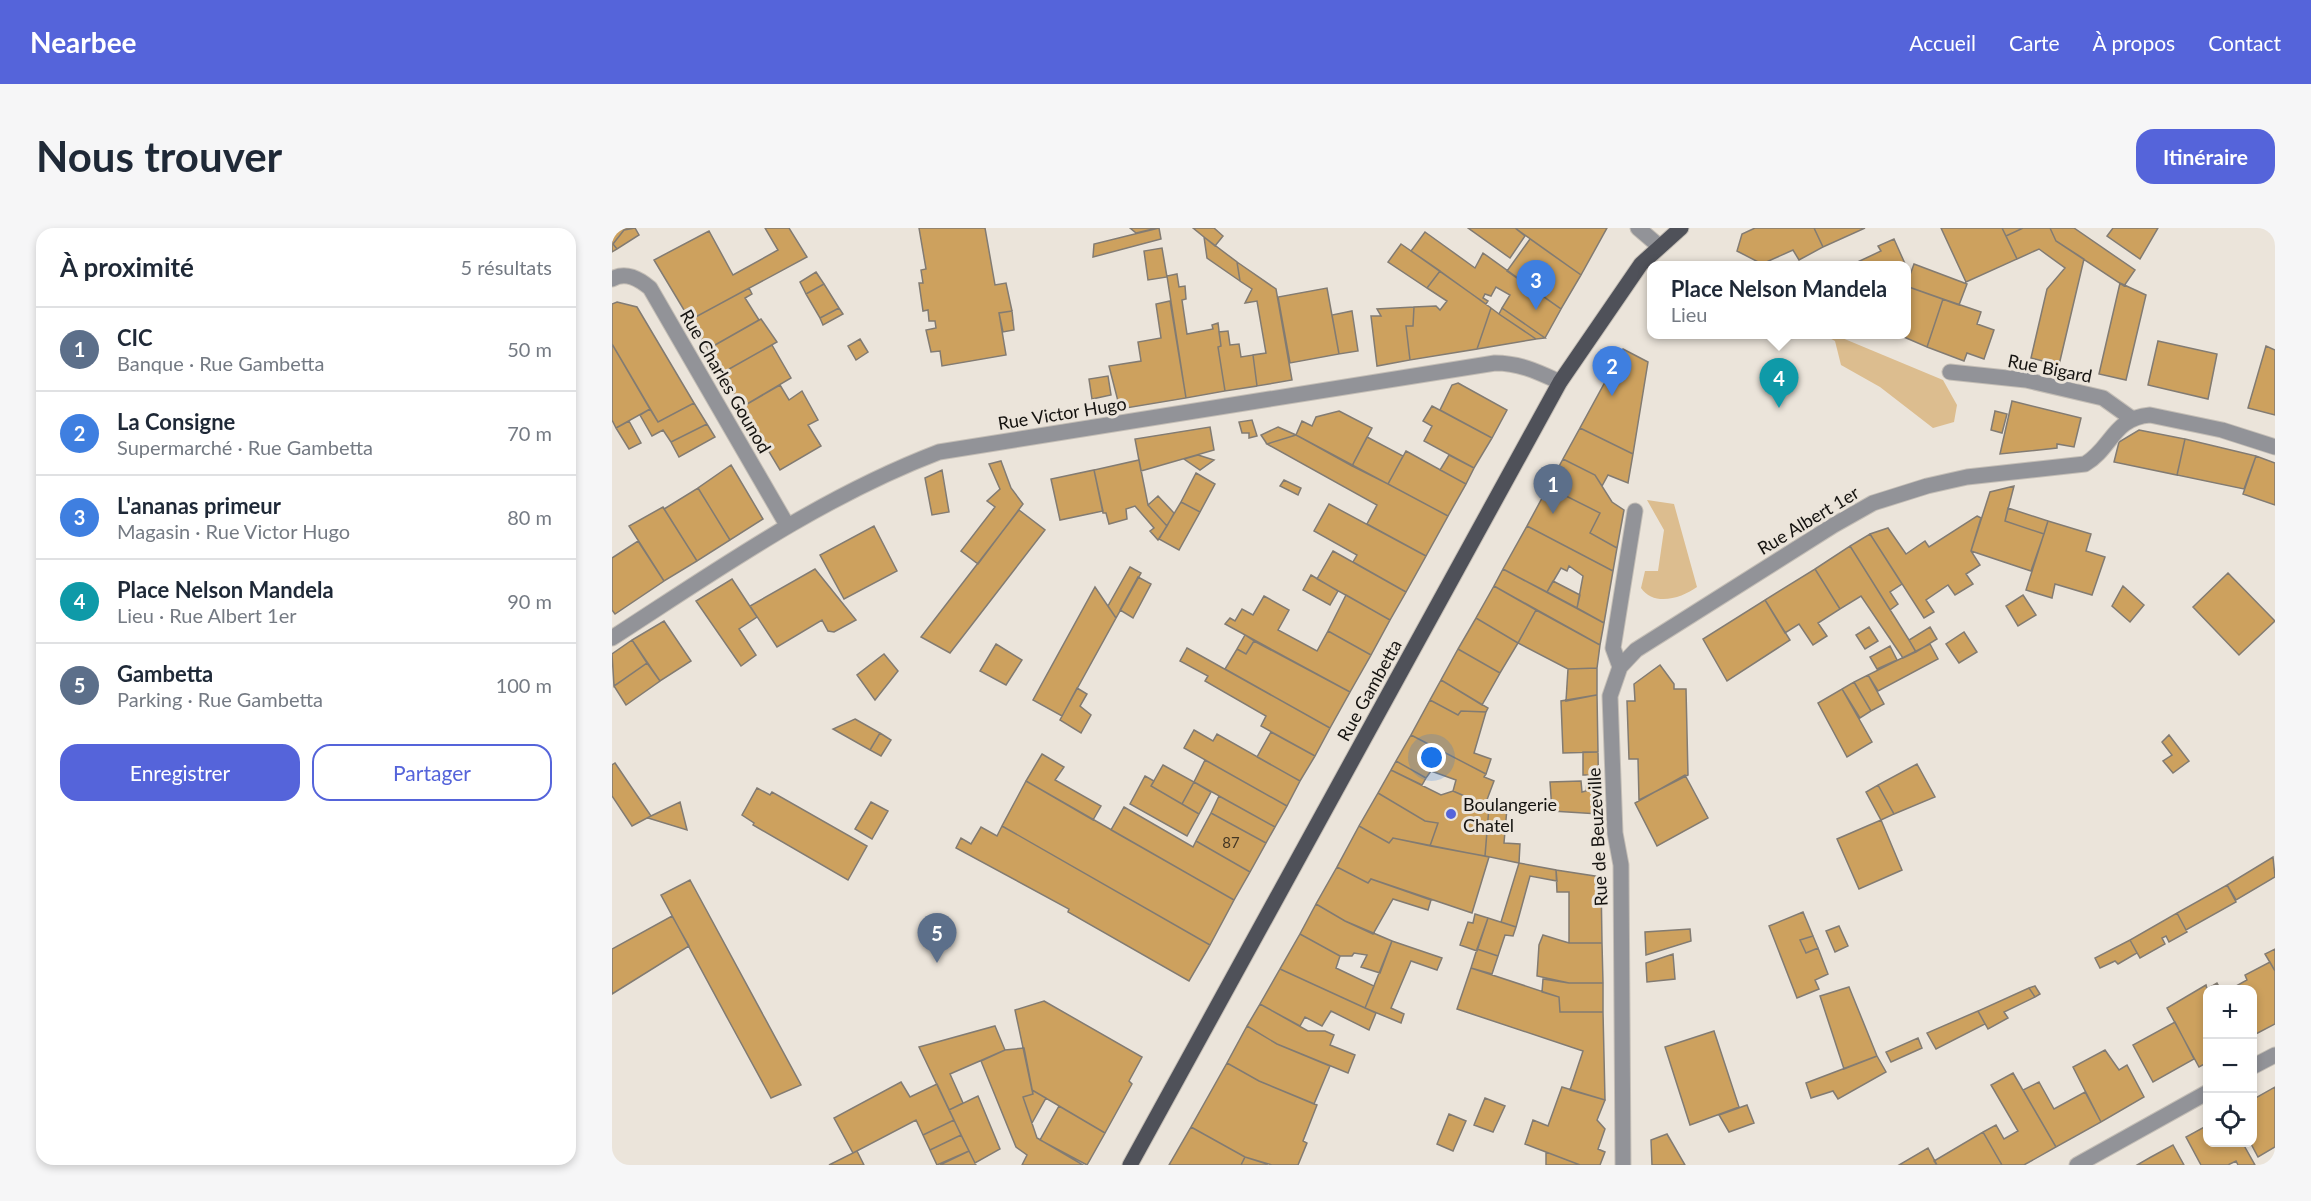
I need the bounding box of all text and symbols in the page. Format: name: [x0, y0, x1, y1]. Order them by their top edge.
text: Nearbee: [30, 25, 137, 59]
text: Accueil: [1909, 30, 1976, 55]
text: Carte: [2009, 30, 2060, 55]
text: À propos: [2093, 30, 2175, 55]
text: Contact: [2208, 30, 2281, 55]
button: Itinéraire: [2136, 129, 2275, 184]
text: Nous trouver: [36, 131, 282, 181]
text: À proximité: [60, 251, 194, 283]
text: 5 résultats: [461, 255, 552, 279]
pin: 3: [1516, 260, 1556, 310]
popup: [1647, 261, 1911, 339]
text: Place Nelson Mandela: [1671, 275, 1887, 302]
text: Lieu: [1671, 302, 1708, 326]
street label: Rue Charles Gounod: [676, 305, 776, 457]
text: CIC: [117, 324, 153, 351]
text: 1: [74, 337, 85, 361]
text: 50 m: [507, 337, 552, 361]
pin: 2: [1592, 346, 1632, 396]
street label: Rue Bigard: [2006, 349, 2094, 387]
text: Banque · Rue Gambetta: [117, 351, 324, 375]
pin: 4: [1760, 358, 1798, 408]
street label: Rue Victor Hugo: [996, 392, 1128, 434]
text: La Consigne: [117, 408, 235, 435]
text: 2: [74, 421, 85, 445]
text: 70 m: [507, 421, 552, 445]
text: Supermarché · Rue Gambetta: [117, 435, 373, 459]
pin: 1: [1534, 464, 1572, 514]
street label: Rue Albert 1er: [1753, 481, 1863, 559]
text: L'ananas primeur: [117, 492, 281, 519]
text: 3: [74, 505, 85, 529]
text: 80 m: [507, 505, 552, 529]
text: Magasin · Rue Victor Hugo: [117, 519, 350, 543]
text: Place Nelson Mandela: [117, 576, 334, 603]
text: 4: [74, 589, 85, 613]
text: 90 m: [507, 589, 552, 613]
text: Lieu · Rue Albert 1er: [117, 603, 297, 627]
street label: Rue Gambetta: [1332, 635, 1406, 745]
text: Gambetta: [117, 660, 213, 687]
text: 5: [74, 673, 85, 697]
text: 100 m: [496, 673, 552, 697]
text: Parking · Rue Gambetta: [117, 687, 323, 711]
your location: [1417, 743, 1446, 772]
button: Enregistrer: [60, 744, 300, 801]
button: Partager: [312, 744, 552, 801]
street label: Rue de Beuzeville: [1582, 767, 1612, 907]
place label: Boulangerie Chatel: [1463, 793, 1557, 836]
marker: Boulangerie Chatel: [1444, 807, 1458, 821]
house number: 87: [1222, 833, 1240, 851]
pin: 5: [918, 914, 956, 963]
map controls: [2203, 985, 2257, 1147]
button: +: [2203, 985, 2257, 1039]
button: −: [2203, 1039, 2257, 1093]
button: locate: [2203, 1093, 2257, 1147]

